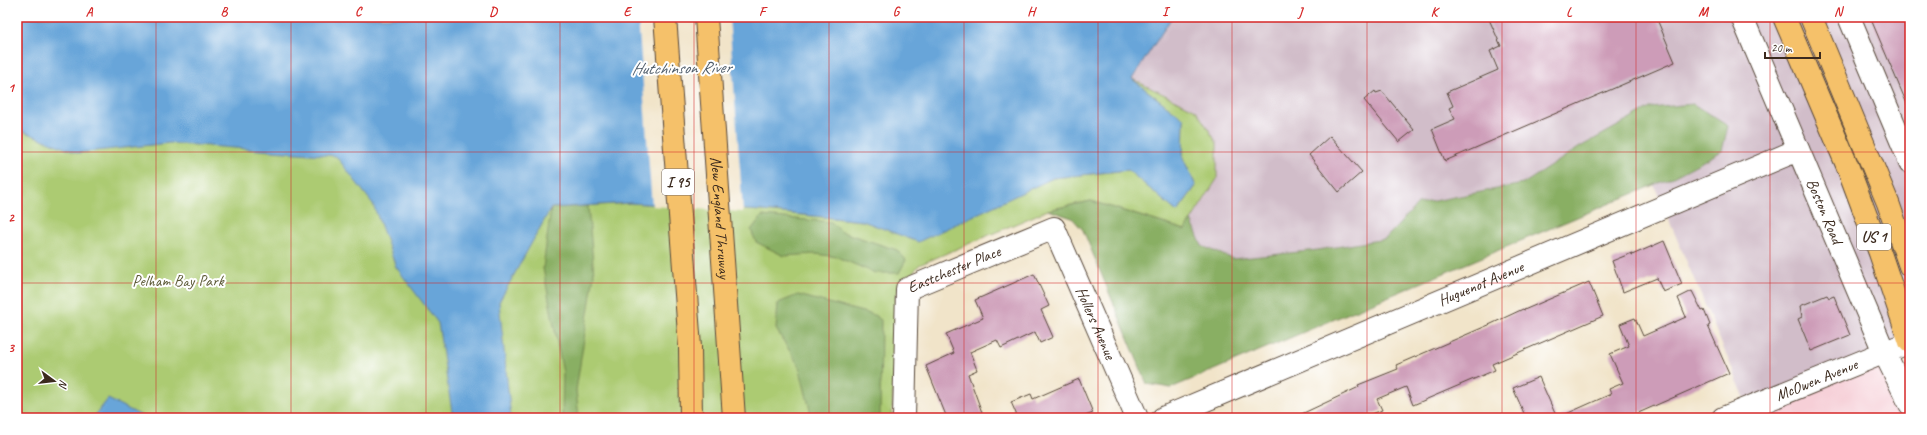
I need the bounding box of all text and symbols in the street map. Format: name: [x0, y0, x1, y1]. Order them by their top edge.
text: A: [86, 4, 94, 20]
text: B: [221, 4, 229, 20]
text: C: [355, 4, 363, 20]
text: D: [489, 4, 498, 20]
text: E: [624, 4, 633, 20]
text: F: [759, 4, 768, 20]
text: G: [893, 4, 901, 20]
text: H: [1027, 4, 1037, 20]
text: I: [1162, 4, 1171, 20]
text: J: [1297, 4, 1304, 20]
text: K: [1431, 4, 1441, 20]
text: L: [1566, 4, 1573, 20]
text: M: [1698, 4, 1709, 20]
text: N: [1834, 4, 1845, 20]
scale bar: [1765, 34, 1820, 60]
text: 20 m: [1771, 40, 1793, 56]
water label: Hutchinson River: [631, 57, 734, 79]
text: 1: [8, 80, 16, 96]
street label: New England Thruway: [706, 156, 734, 281]
road number: I 95: [662, 169, 694, 195]
street label: Boston Road: [1802, 176, 1848, 249]
text: 2: [8, 210, 15, 226]
road number: US 1: [1857, 224, 1891, 250]
street label: Eastchester Place: [905, 241, 1005, 298]
street label: Huguenot Avenue: [1435, 256, 1528, 311]
park label: Pelham Bay Park: [132, 271, 225, 291]
street label: Hollers Avenue: [1071, 284, 1121, 364]
text: 3: [8, 340, 15, 356]
street label: McOwen Avenue: [1773, 354, 1862, 406]
north arrow: [34, 361, 74, 401]
text: N: [55, 378, 71, 391]

